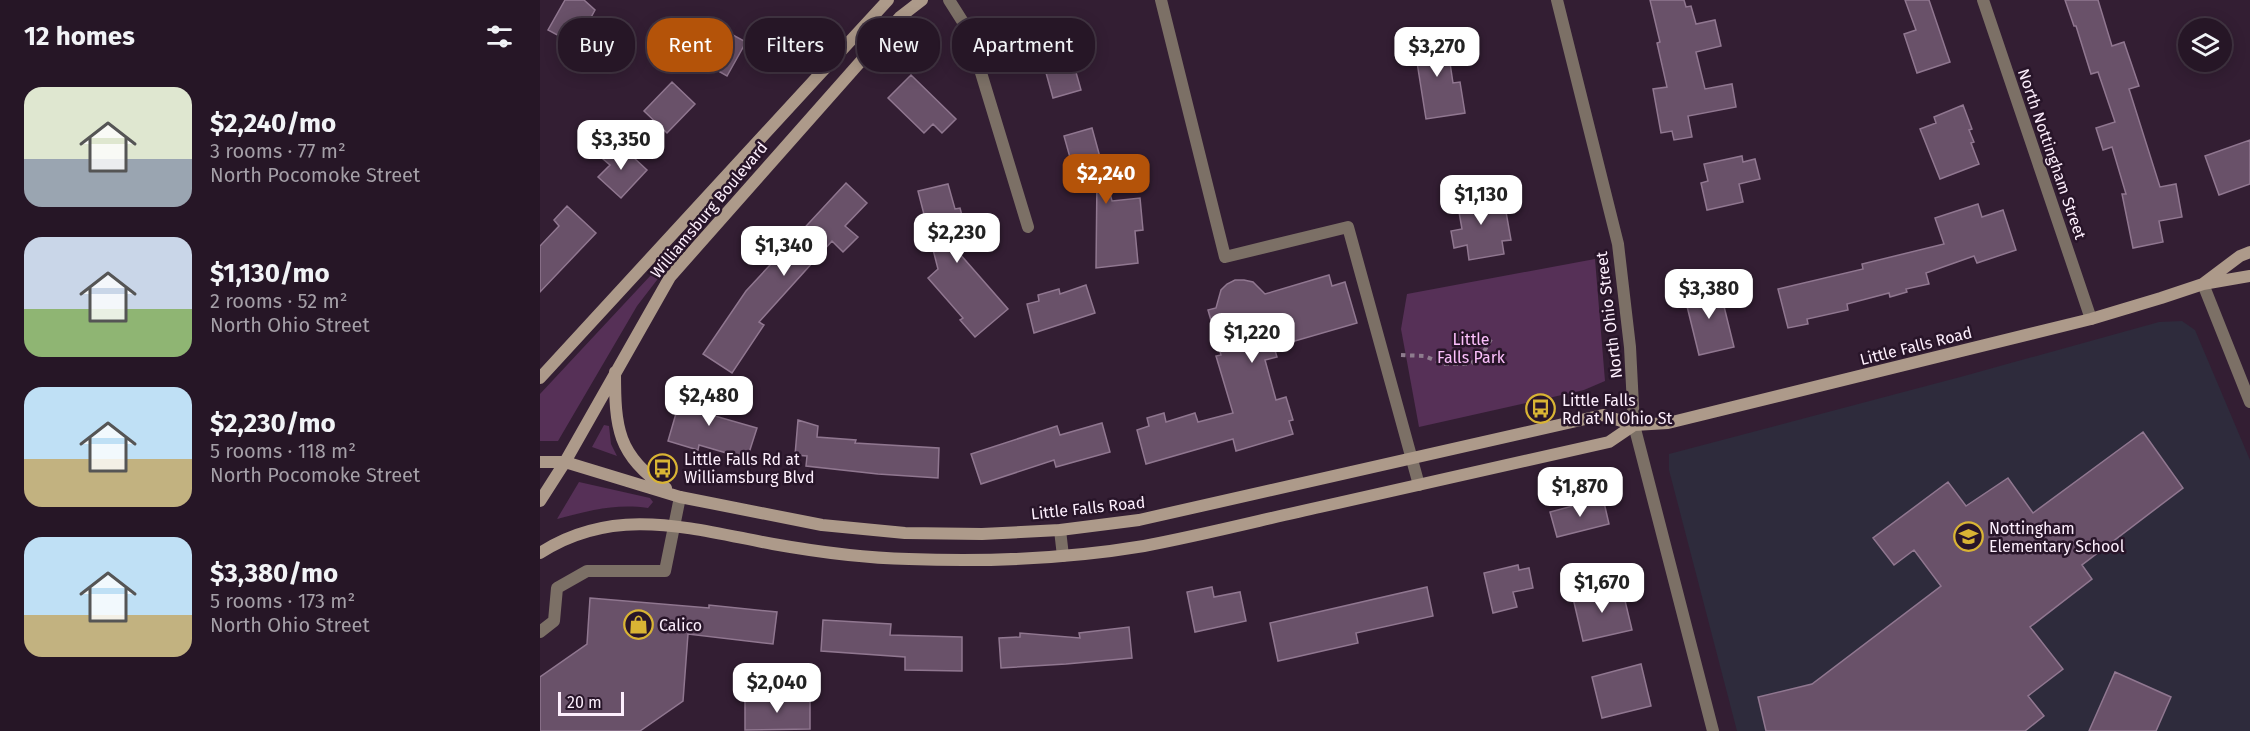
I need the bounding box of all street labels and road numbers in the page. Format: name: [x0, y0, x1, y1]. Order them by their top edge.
street label: North Nottingham Street: [2014, 66, 2090, 242]
street label: Williamsburg Boulevard: [646, 138, 772, 282]
street label: North Ohio Street: [1592, 250, 1626, 380]
street label: Little Falls Road: [1858, 323, 1974, 369]
street label: Little Falls Road: [1030, 493, 1146, 523]

